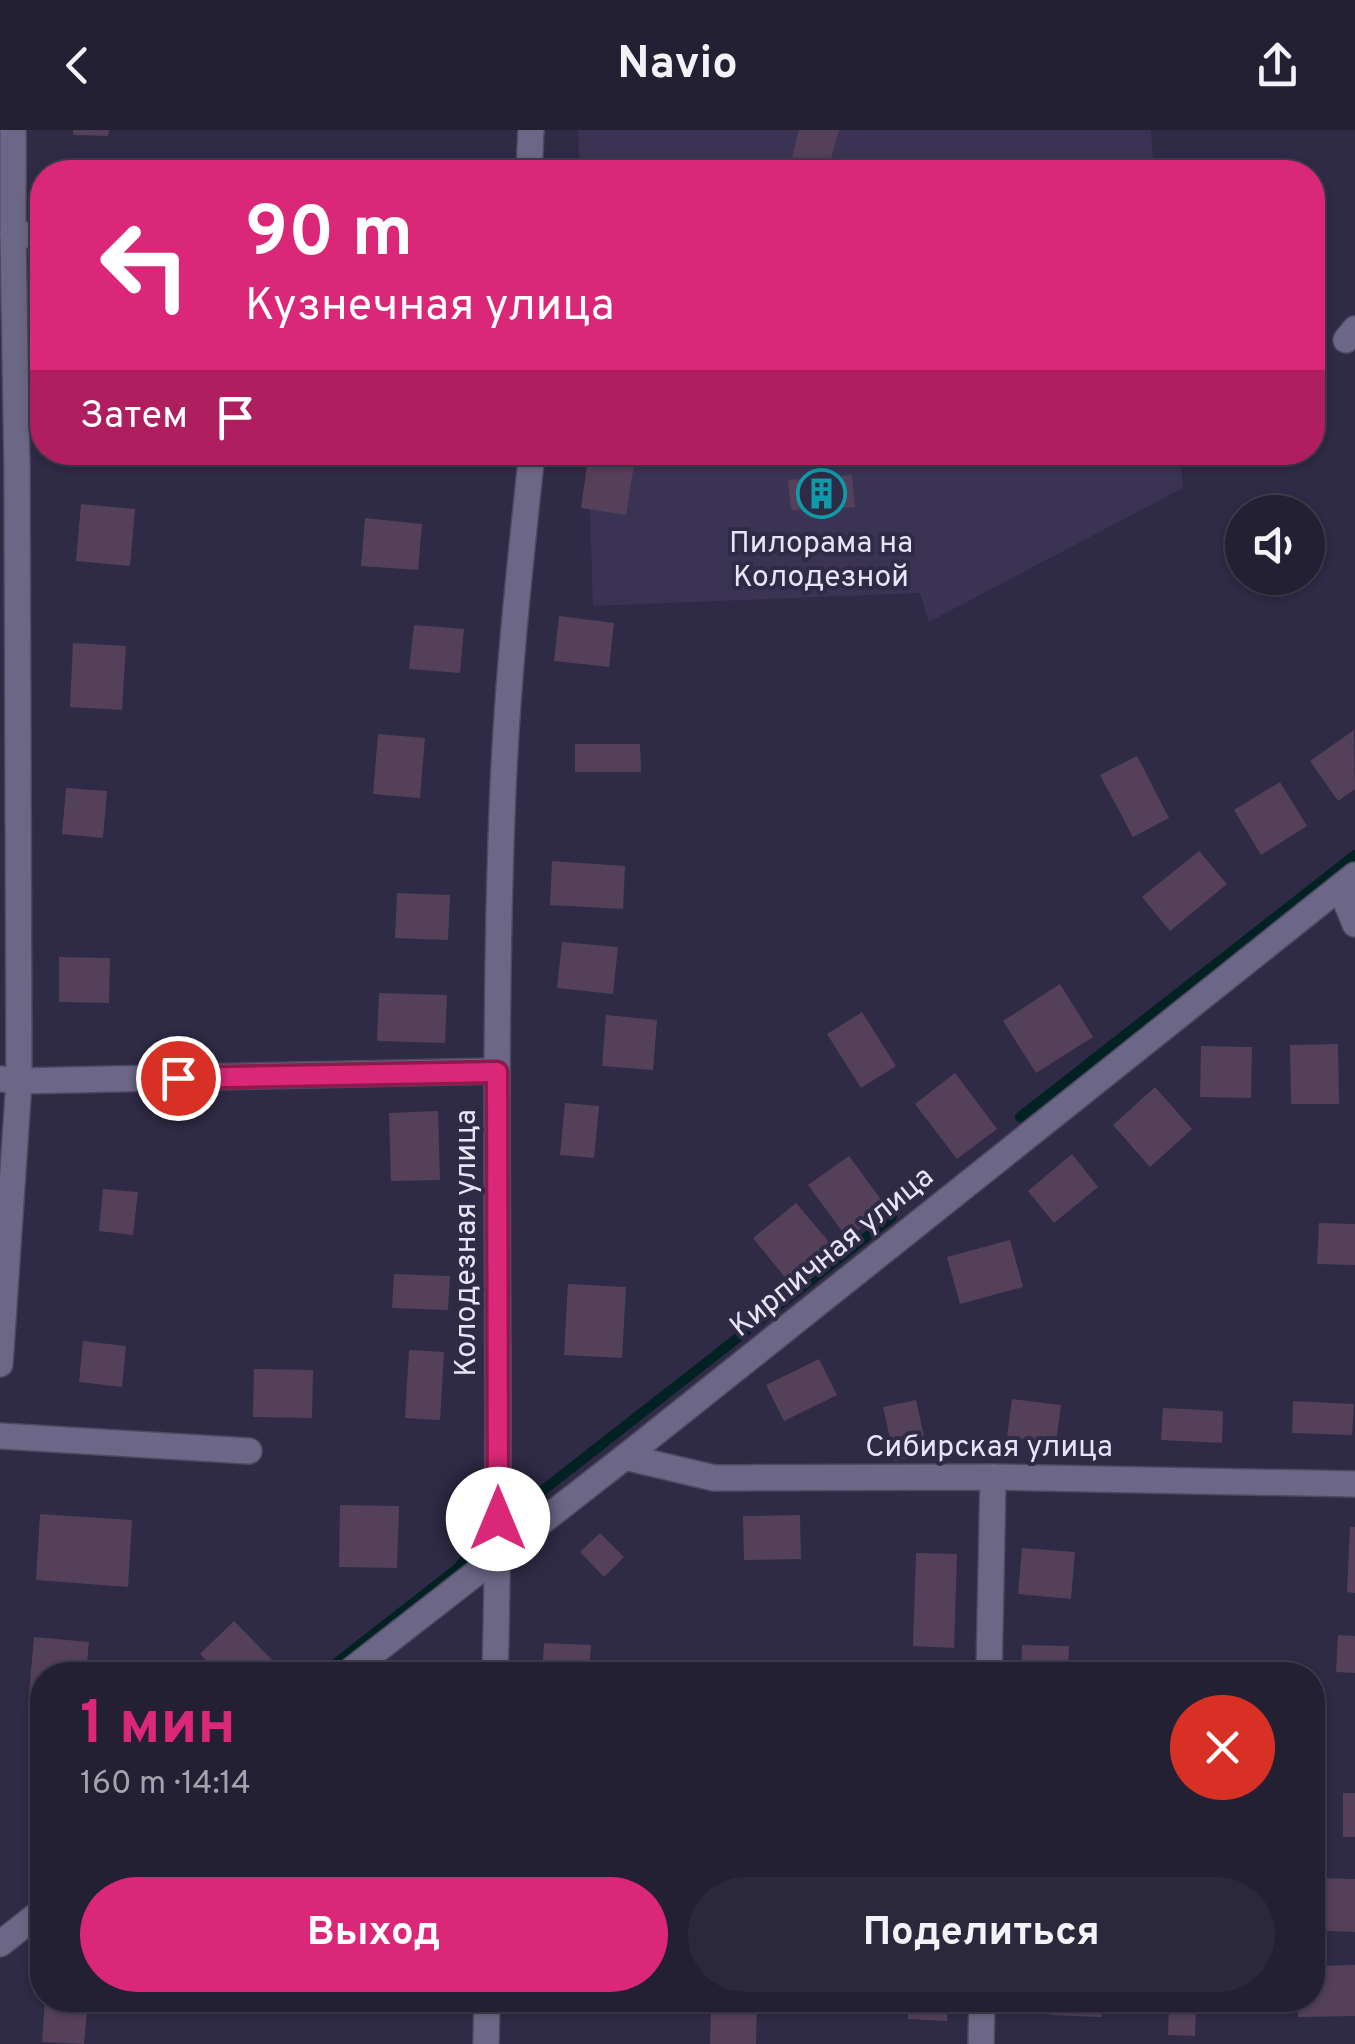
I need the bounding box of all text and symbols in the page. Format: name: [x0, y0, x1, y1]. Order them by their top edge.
text: Navio: [617, 37, 738, 94]
icon: back: [50, 38, 105, 93]
icon: share: [1250, 38, 1305, 93]
text: 90 m: [245, 192, 413, 281]
icon: left: [80, 200, 210, 330]
text: Кузнечная улица: [245, 279, 614, 336]
icon: arrive: [208, 390, 263, 445]
text: Затем: [80, 393, 188, 442]
building icon: Пилорама на Колодезной: [795, 467, 847, 519]
map controls: [1225, 495, 1325, 595]
button: sound: [1225, 495, 1325, 595]
place label: Пилорама на Колодезной: [729, 526, 913, 597]
pin: [136, 1036, 221, 1121]
icon: arrive: [151, 1051, 206, 1106]
street label: Колодезная улица: [449, 1109, 486, 1377]
street label: Кирпичная улица: [723, 1159, 942, 1346]
street label: Сибирская улица: [865, 1430, 1113, 1467]
position arrow: [446, 1467, 550, 1571]
text: 1 мин: [80, 1689, 236, 1765]
button: close: [1170, 1695, 1275, 1800]
text: 160 m · 14:14: [80, 1765, 251, 1805]
button: Выход: [80, 1877, 668, 1992]
button: Поделиться: [688, 1877, 1275, 1992]

